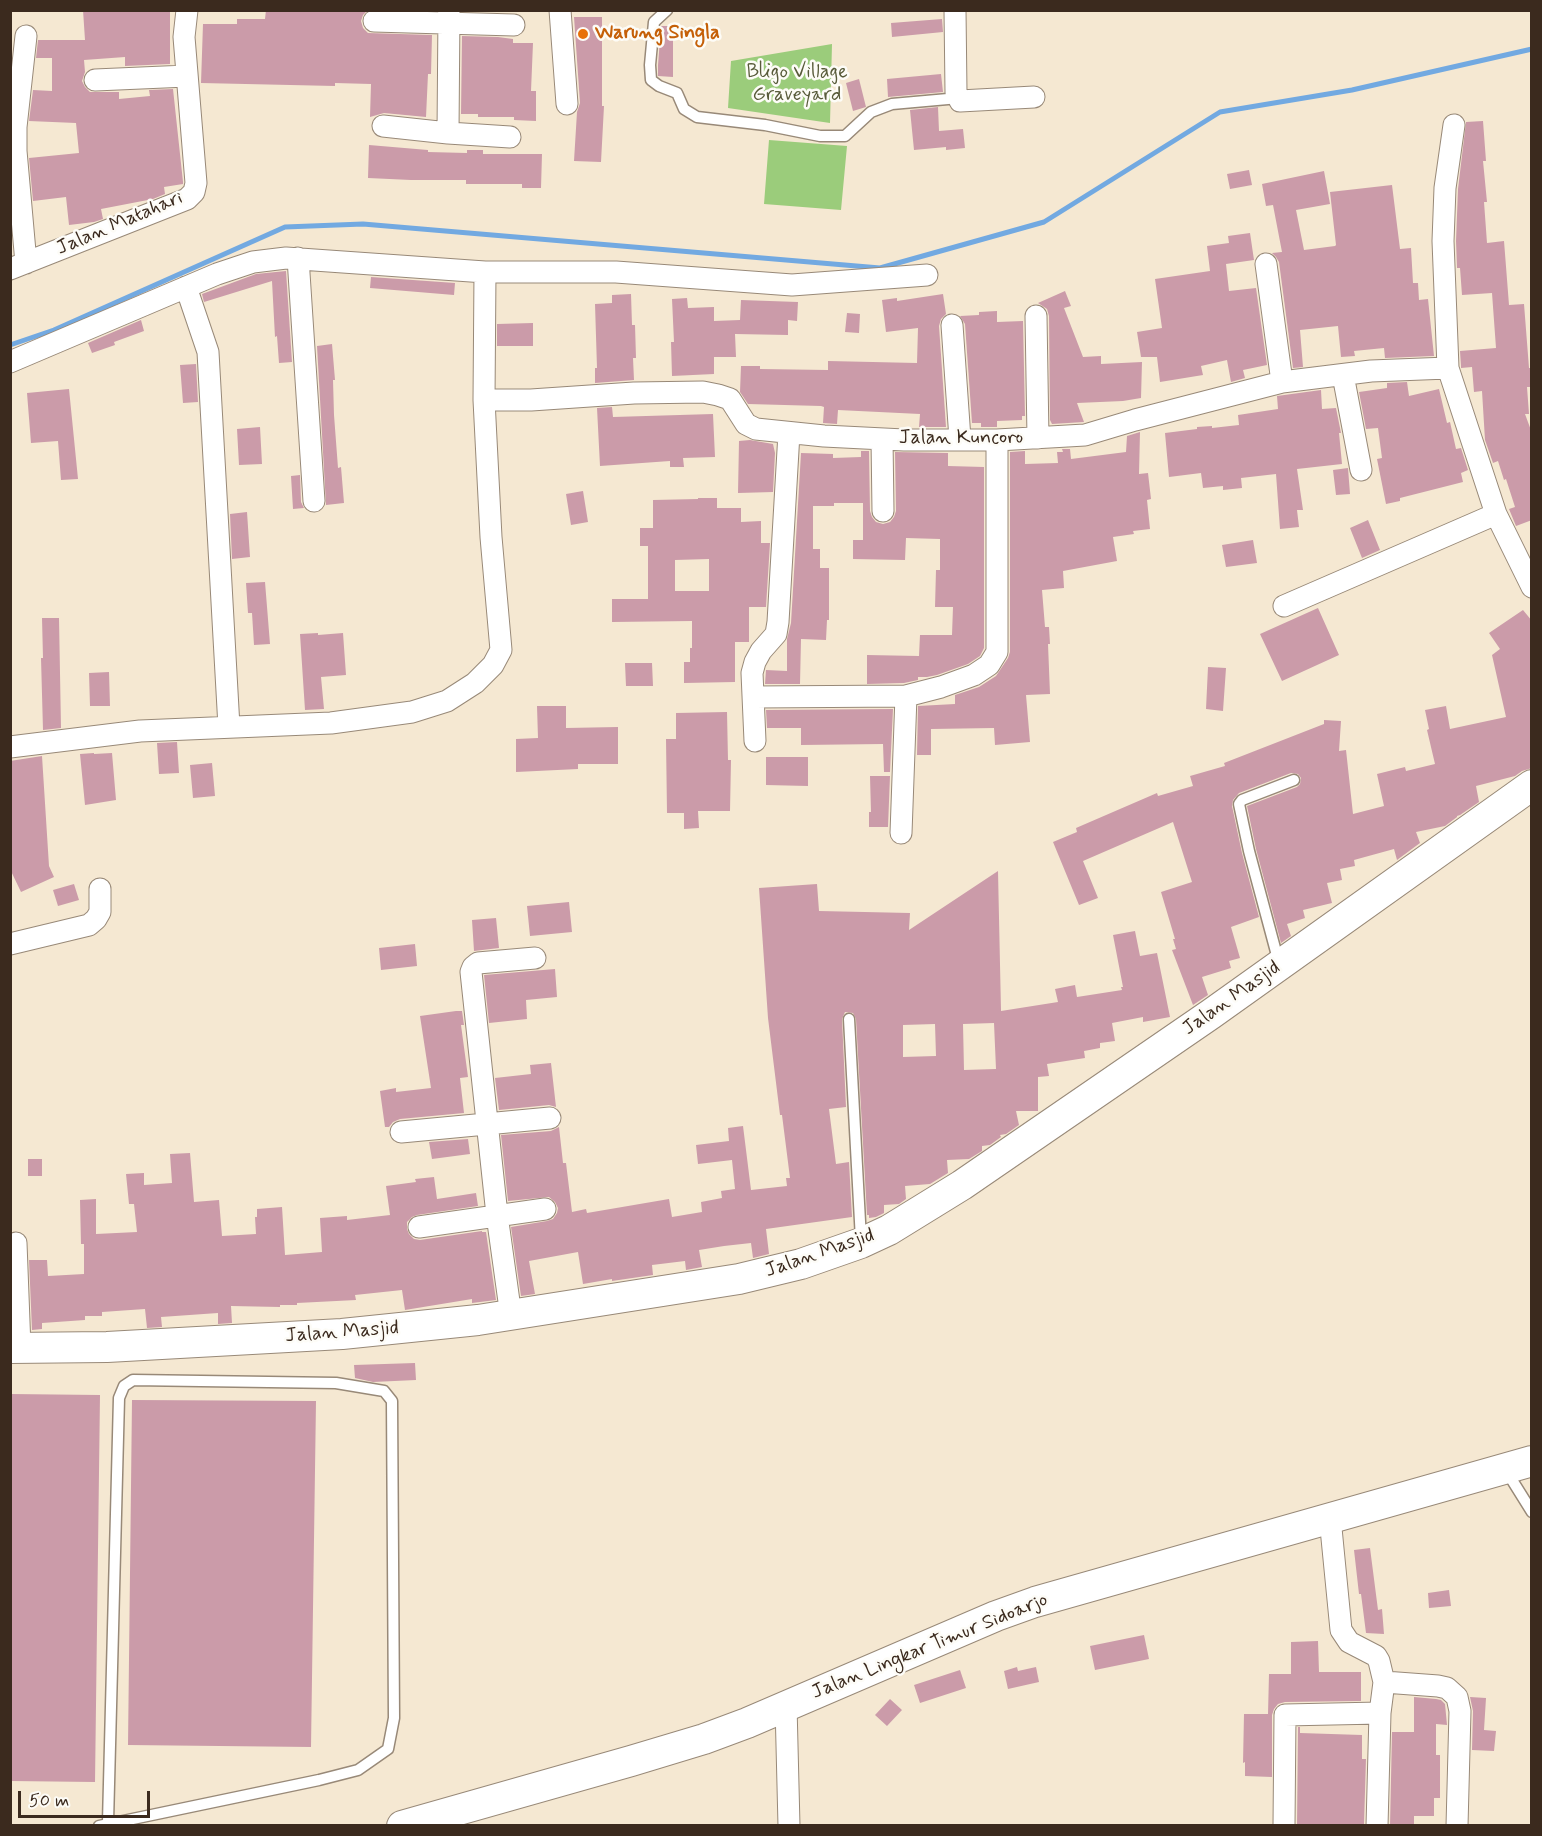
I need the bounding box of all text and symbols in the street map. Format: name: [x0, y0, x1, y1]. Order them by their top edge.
place label: Warung Singla: [595, 22, 720, 46]
marker: Warung Singla: [576, 27, 590, 41]
park label: Bligo Village Graveyard: [746, 61, 848, 108]
street label: Jalan Matahari: [53, 187, 187, 261]
street label: Jalan Kuncoro: [899, 427, 1023, 451]
street label: Jalan Masjid: [1179, 957, 1285, 1041]
street label: Jalan Masjid: [762, 1224, 878, 1284]
street label: Jalan Masjid: [284, 1317, 400, 1349]
street label: Jalan Lingkar Timur Sidoarjo: [808, 1589, 1052, 1705]
scale bar: [21, 1779, 153, 1817]
text: 50 m: [29, 1789, 69, 1813]

